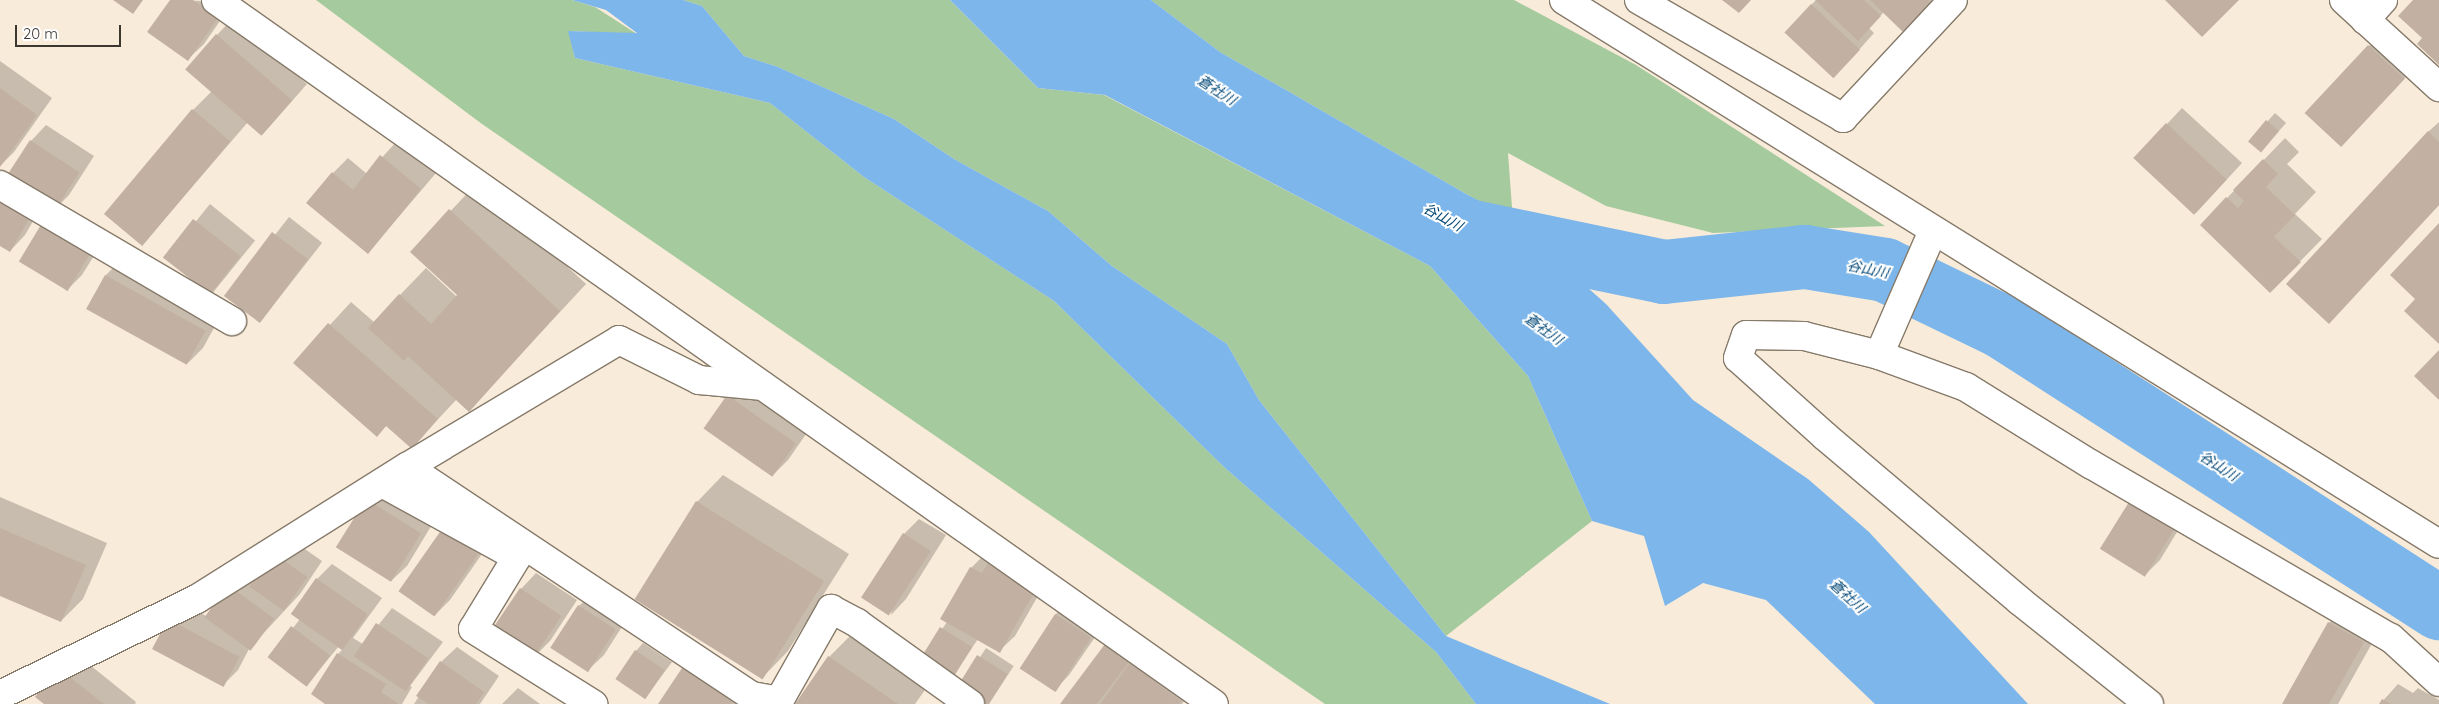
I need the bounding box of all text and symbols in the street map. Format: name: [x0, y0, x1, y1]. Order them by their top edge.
scale bar: [18, 15, 124, 47]
text: 20 m: [23, 24, 58, 43]
water label: 蒼社川: [1195, 72, 1239, 108]
water label: 谷山川: [1421, 199, 1465, 235]
water label: 谷山川: [1846, 256, 1890, 282]
water label: 蒼社川: [1522, 310, 1566, 348]
water label: 谷山川: [2197, 448, 2241, 484]
water label: 蒼社川: [1827, 576, 1869, 616]

